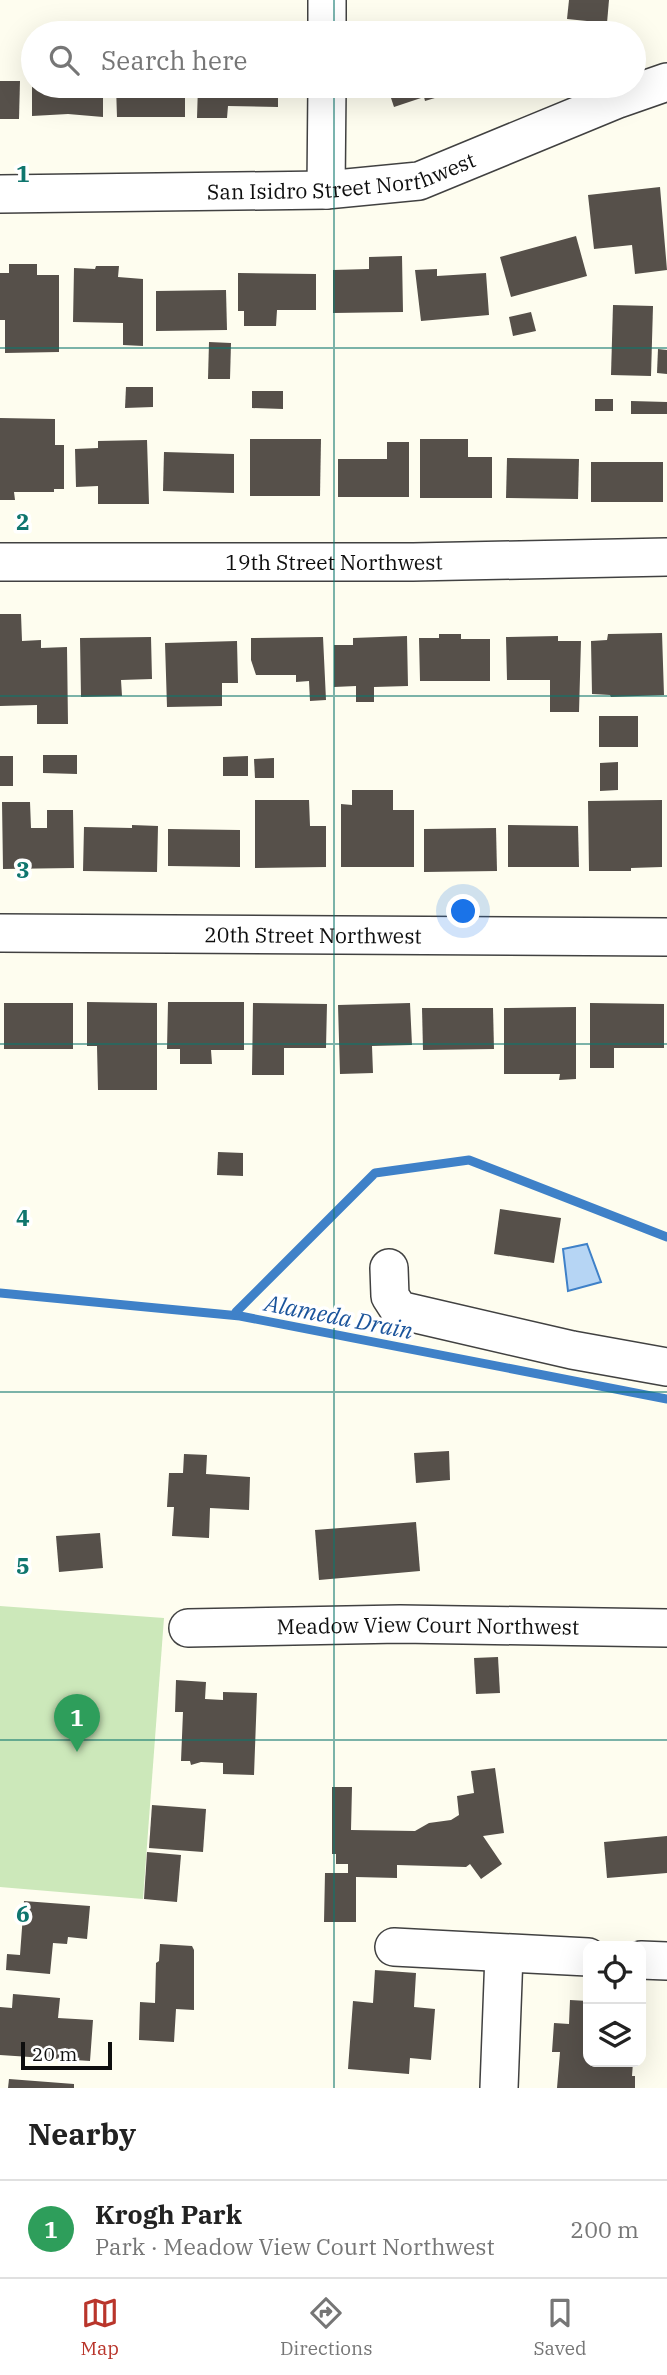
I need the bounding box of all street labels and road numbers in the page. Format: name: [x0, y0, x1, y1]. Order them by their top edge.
street label: San Isidro Street Northwest: [207, 145, 479, 205]
street label: 19th Street Northwest: [225, 547, 443, 576]
street label: 20th Street Northwest: [204, 920, 422, 950]
street label: Meadow View Court Northwest: [276, 1610, 579, 1641]

